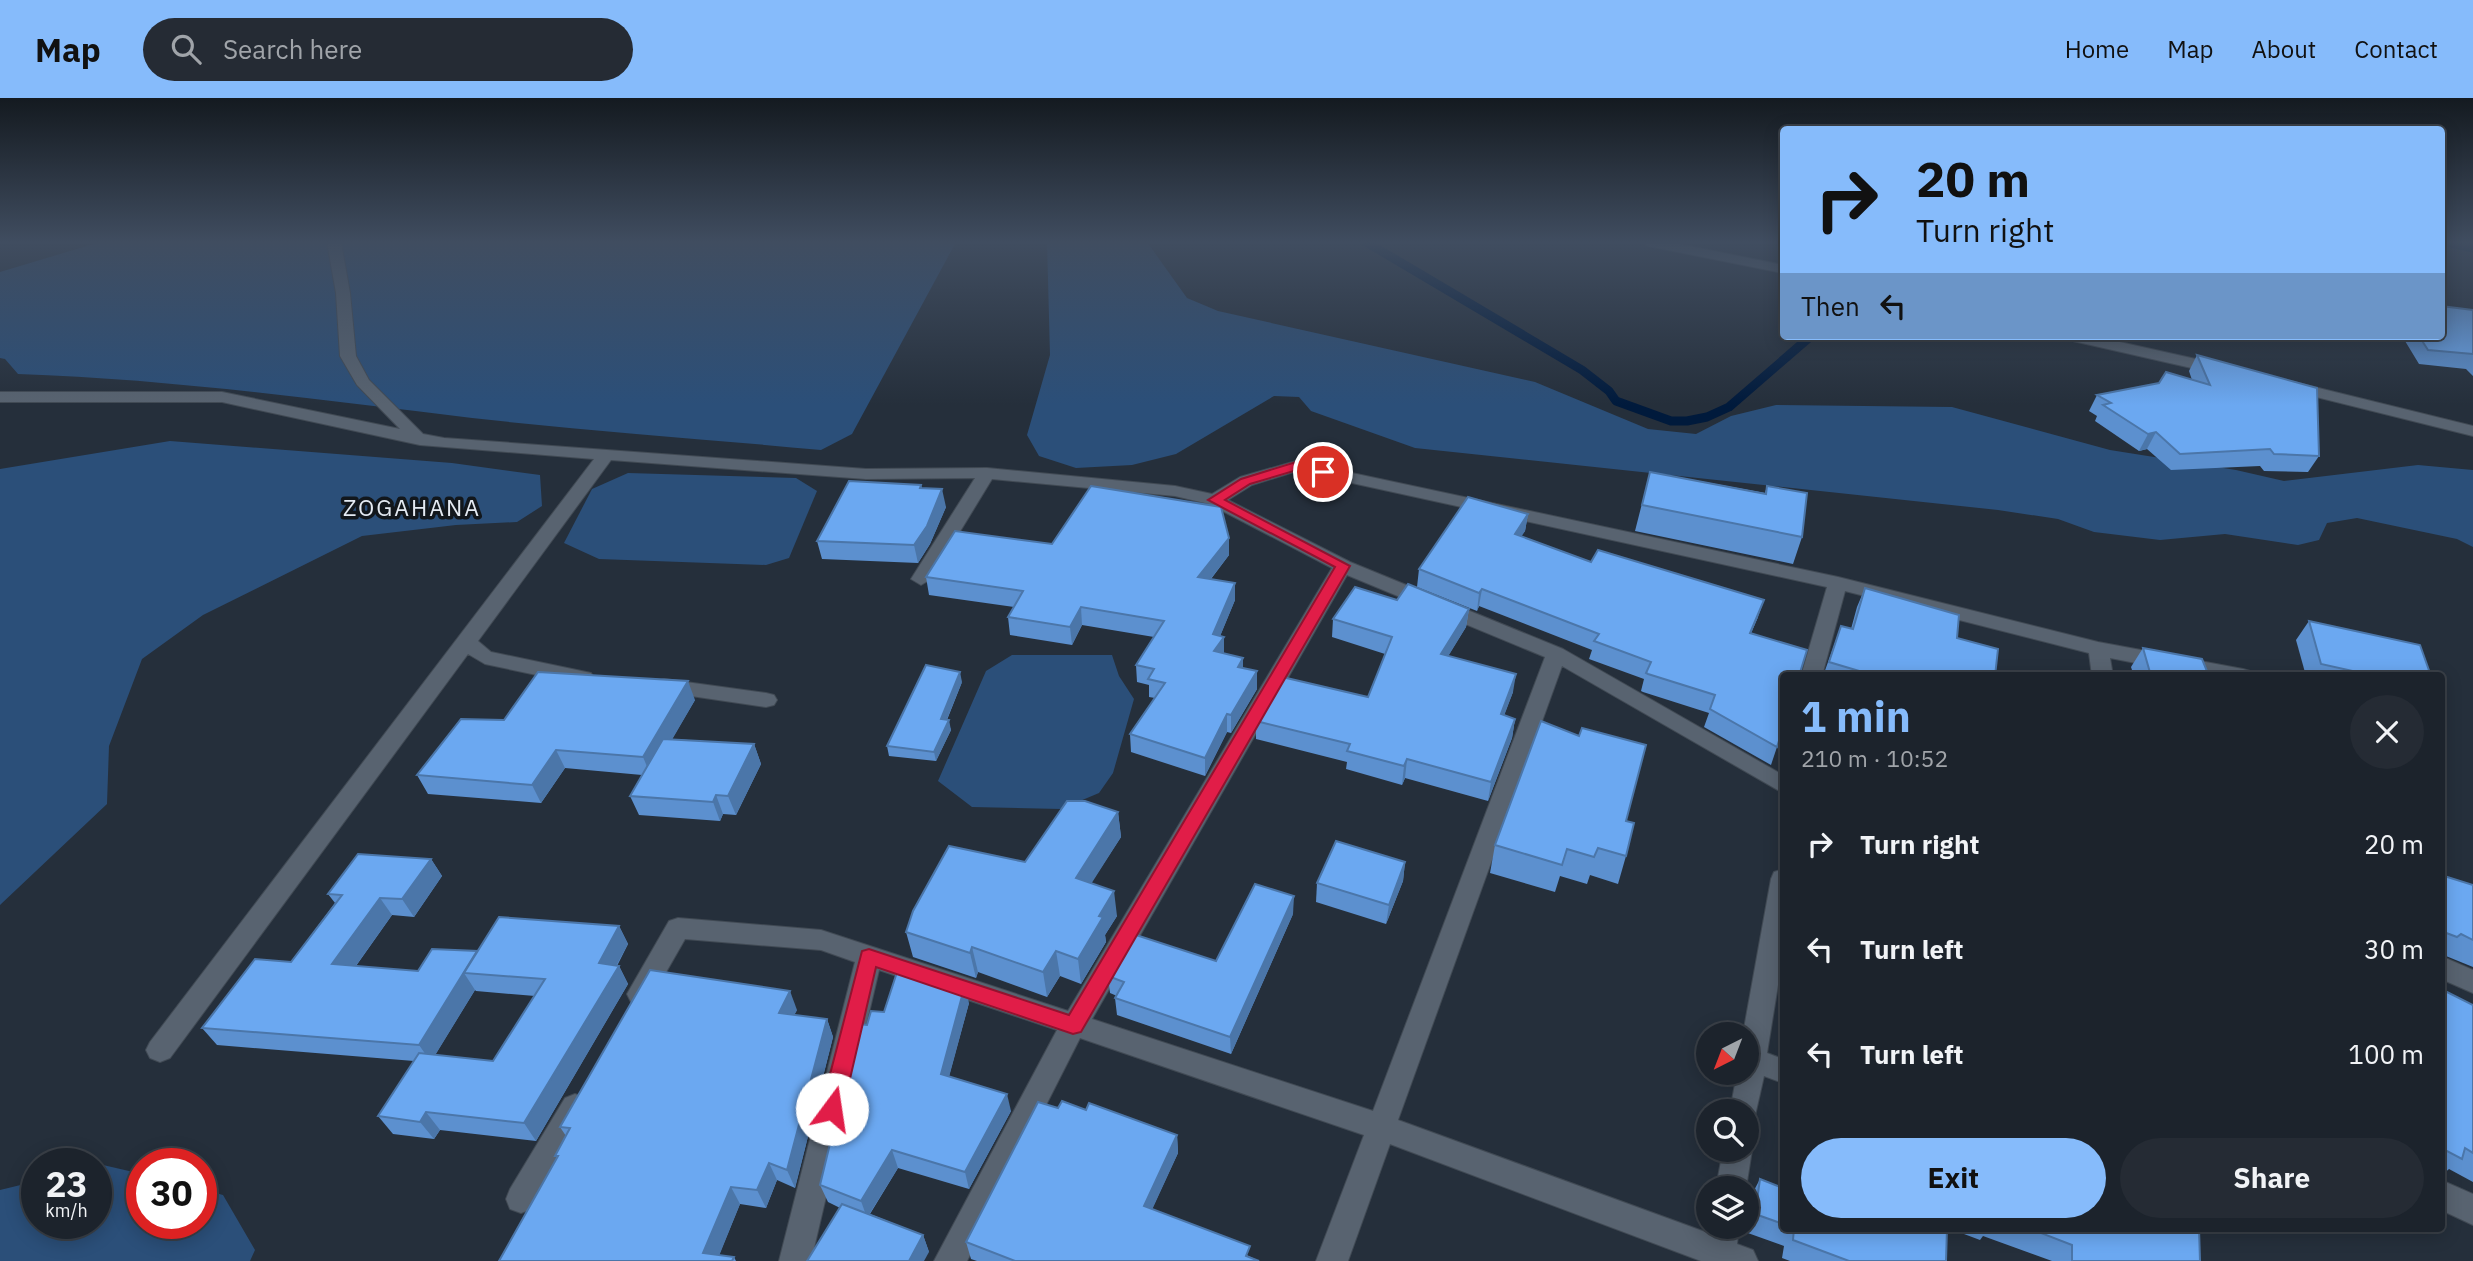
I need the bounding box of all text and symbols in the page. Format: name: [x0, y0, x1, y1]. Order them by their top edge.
search box: [143, 18, 633, 81]
text: Map: [35, 28, 101, 71]
icon: search: [167, 30, 205, 68]
text: Search here: [223, 32, 362, 66]
text: Home: [2065, 33, 2129, 65]
text: Map: [2167, 33, 2213, 65]
text: About: [2251, 33, 2316, 65]
text: Contact: [2354, 33, 2438, 65]
text: 20 m: [1916, 147, 2030, 210]
icon: right: [1801, 154, 1892, 245]
text: Turn right: [1916, 209, 2054, 251]
icon: left: [1874, 287, 1912, 325]
text: Then: [1801, 289, 1860, 323]
pin: [1293, 442, 1353, 502]
icon: arrive: [1304, 453, 1342, 491]
district label: ZOGAHANA: [343, 492, 481, 522]
text: 1 min: [1801, 689, 1911, 744]
button: close: [2350, 695, 2424, 769]
text: 210 m · 10:52: [1801, 743, 1948, 773]
icon: right: [1801, 825, 1839, 863]
text: Turn right: [1860, 827, 1979, 861]
text: 20 m: [2364, 827, 2424, 861]
icon: left: [1801, 930, 1839, 968]
text: Turn left: [1860, 932, 1963, 966]
text: 30 m: [2364, 932, 2424, 966]
north arrow: [1696, 1022, 1759, 1085]
map controls: [1696, 1022, 1759, 1239]
icon: left: [1801, 1035, 1839, 1073]
text: Turn left: [1860, 1037, 1963, 1071]
text: 100 m: [2348, 1037, 2424, 1071]
position arrow: [795, 1072, 869, 1146]
button: search: [1696, 1099, 1759, 1162]
button: Exit: [1801, 1138, 2106, 1218]
button: Share: [2120, 1138, 2424, 1218]
speed limit sign: 30: [126, 1148, 217, 1239]
text: 23: [45, 1161, 88, 1207]
button: layers: [1696, 1176, 1759, 1239]
text: km/h: [45, 1199, 88, 1222]

